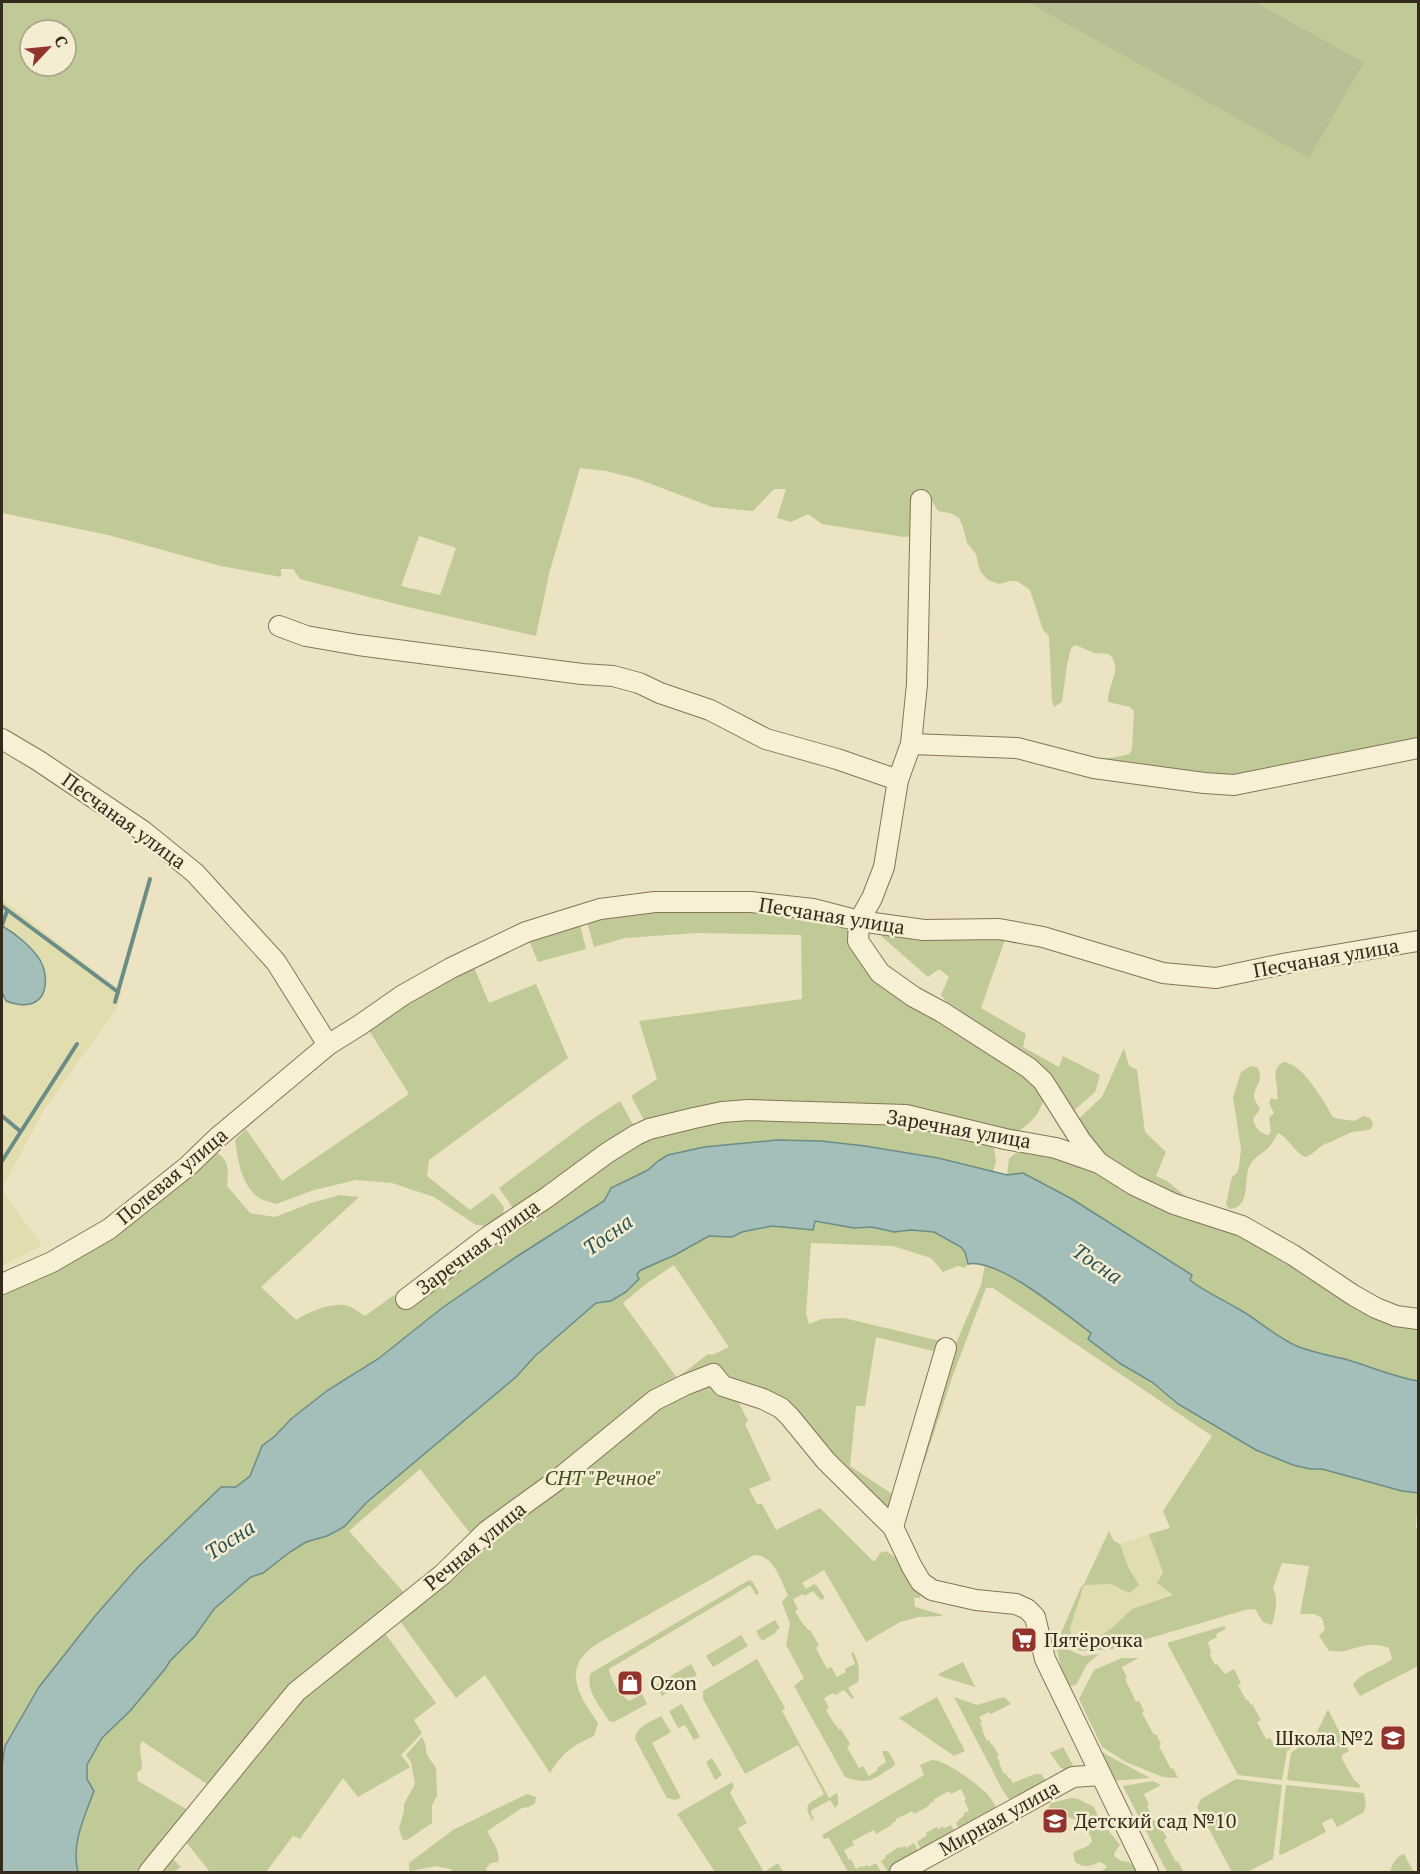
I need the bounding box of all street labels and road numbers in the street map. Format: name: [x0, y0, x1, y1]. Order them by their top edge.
street label: Песчаная улица: [57, 766, 192, 875]
street label: Песчаная улица: [757, 891, 907, 940]
street label: Песчаная улица: [1251, 931, 1401, 984]
street label: Заречная улица: [885, 1103, 1033, 1155]
street label: Полевая улица: [110, 1121, 233, 1230]
street label: Заречная улица: [411, 1193, 545, 1301]
street label: Речная улица: [418, 1495, 531, 1596]
street label: Мирная улица: [934, 1773, 1064, 1862]

